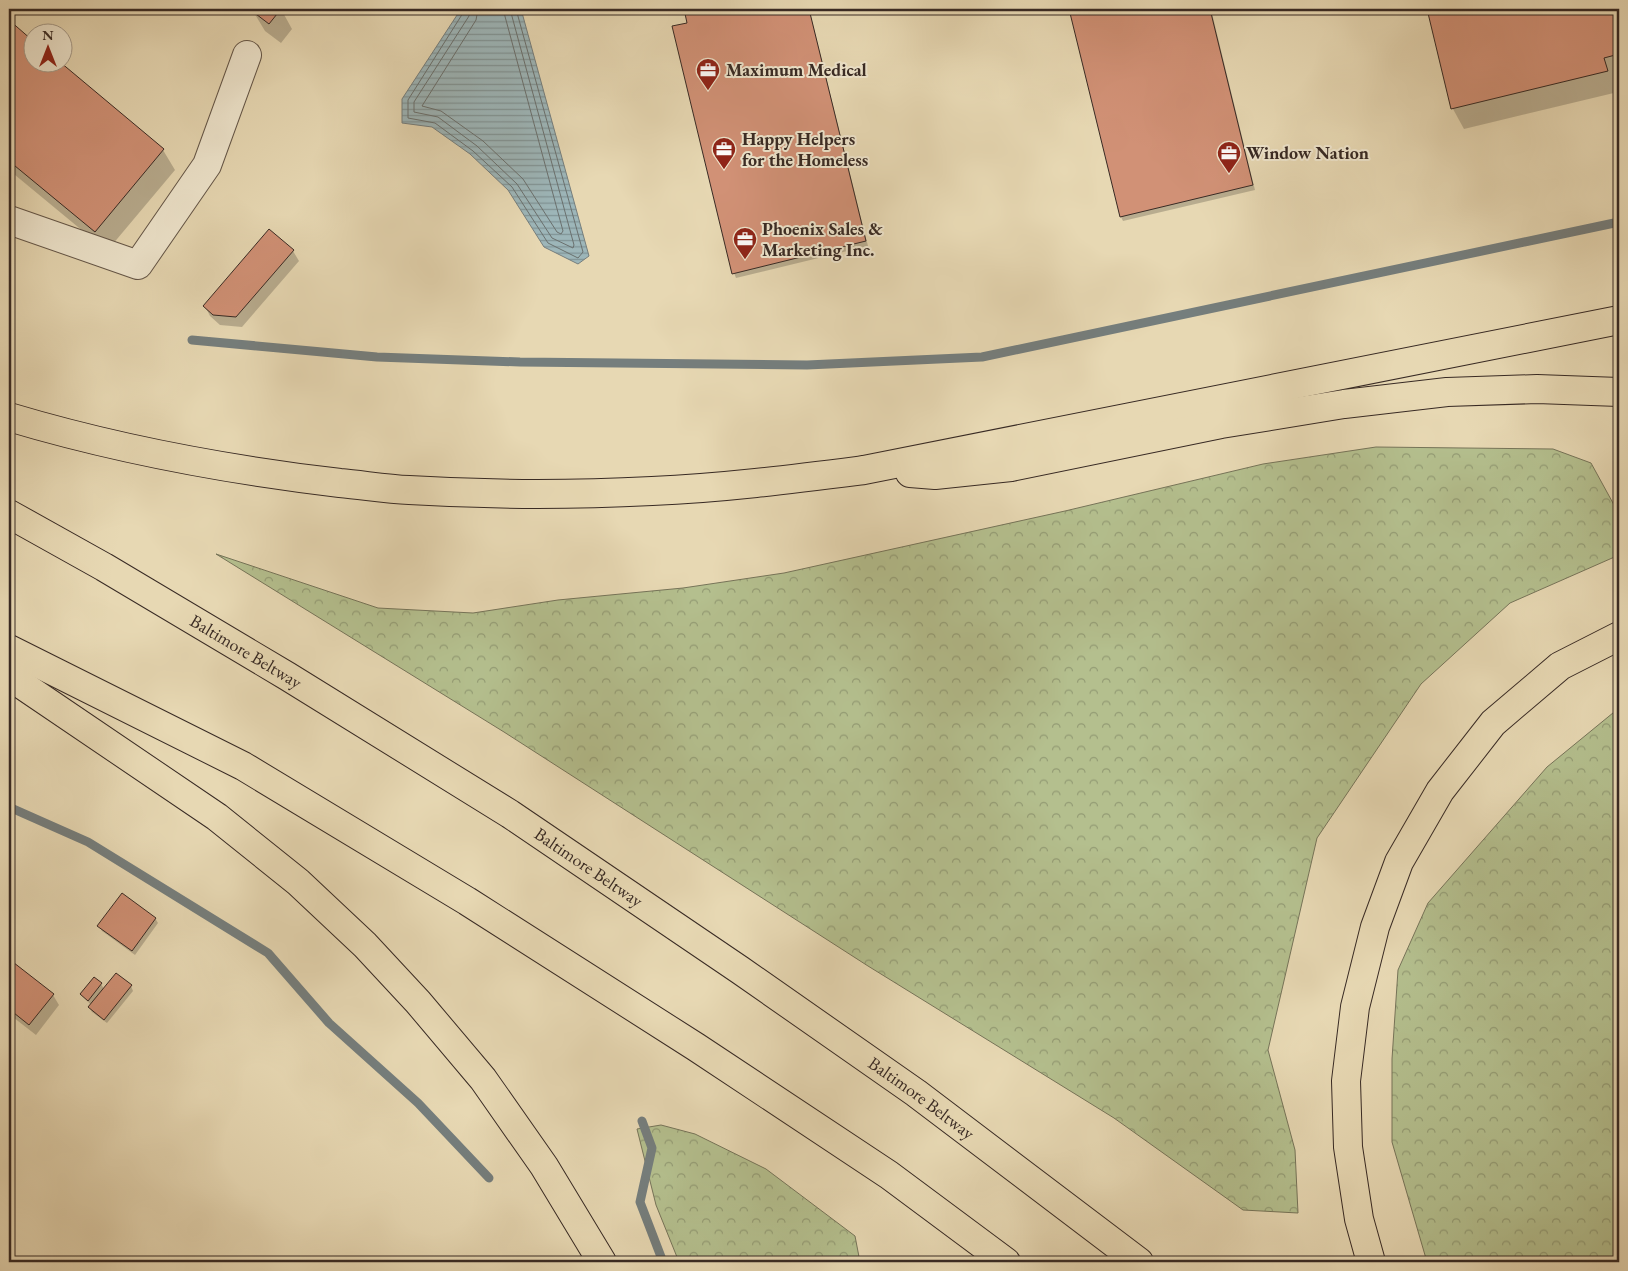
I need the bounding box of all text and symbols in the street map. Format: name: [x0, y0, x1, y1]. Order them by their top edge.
north arrow: [22, 22, 72, 72]
text: N: [42, 26, 54, 44]
office icon: Maximum Medical: [695, 57, 721, 91]
place label: Maximum Medical: [726, 58, 867, 81]
place label: Happy Helpers for the Homeless: [742, 127, 868, 171]
office icon: Happy Helpers for the Homeless: [711, 136, 737, 170]
office icon: Window Nation: [1216, 140, 1242, 174]
place label: Window Nation: [1246, 141, 1369, 164]
place label: Phoenix Sales & Marketing Inc.: [762, 217, 883, 261]
office icon: Phoenix Sales & Marketing Inc.: [732, 226, 758, 260]
street label: Baltimore Beltway: [186, 609, 306, 694]
street label: Baltimore Beltway: [530, 822, 648, 912]
street label: Baltimore Beltway: [864, 1051, 980, 1144]

